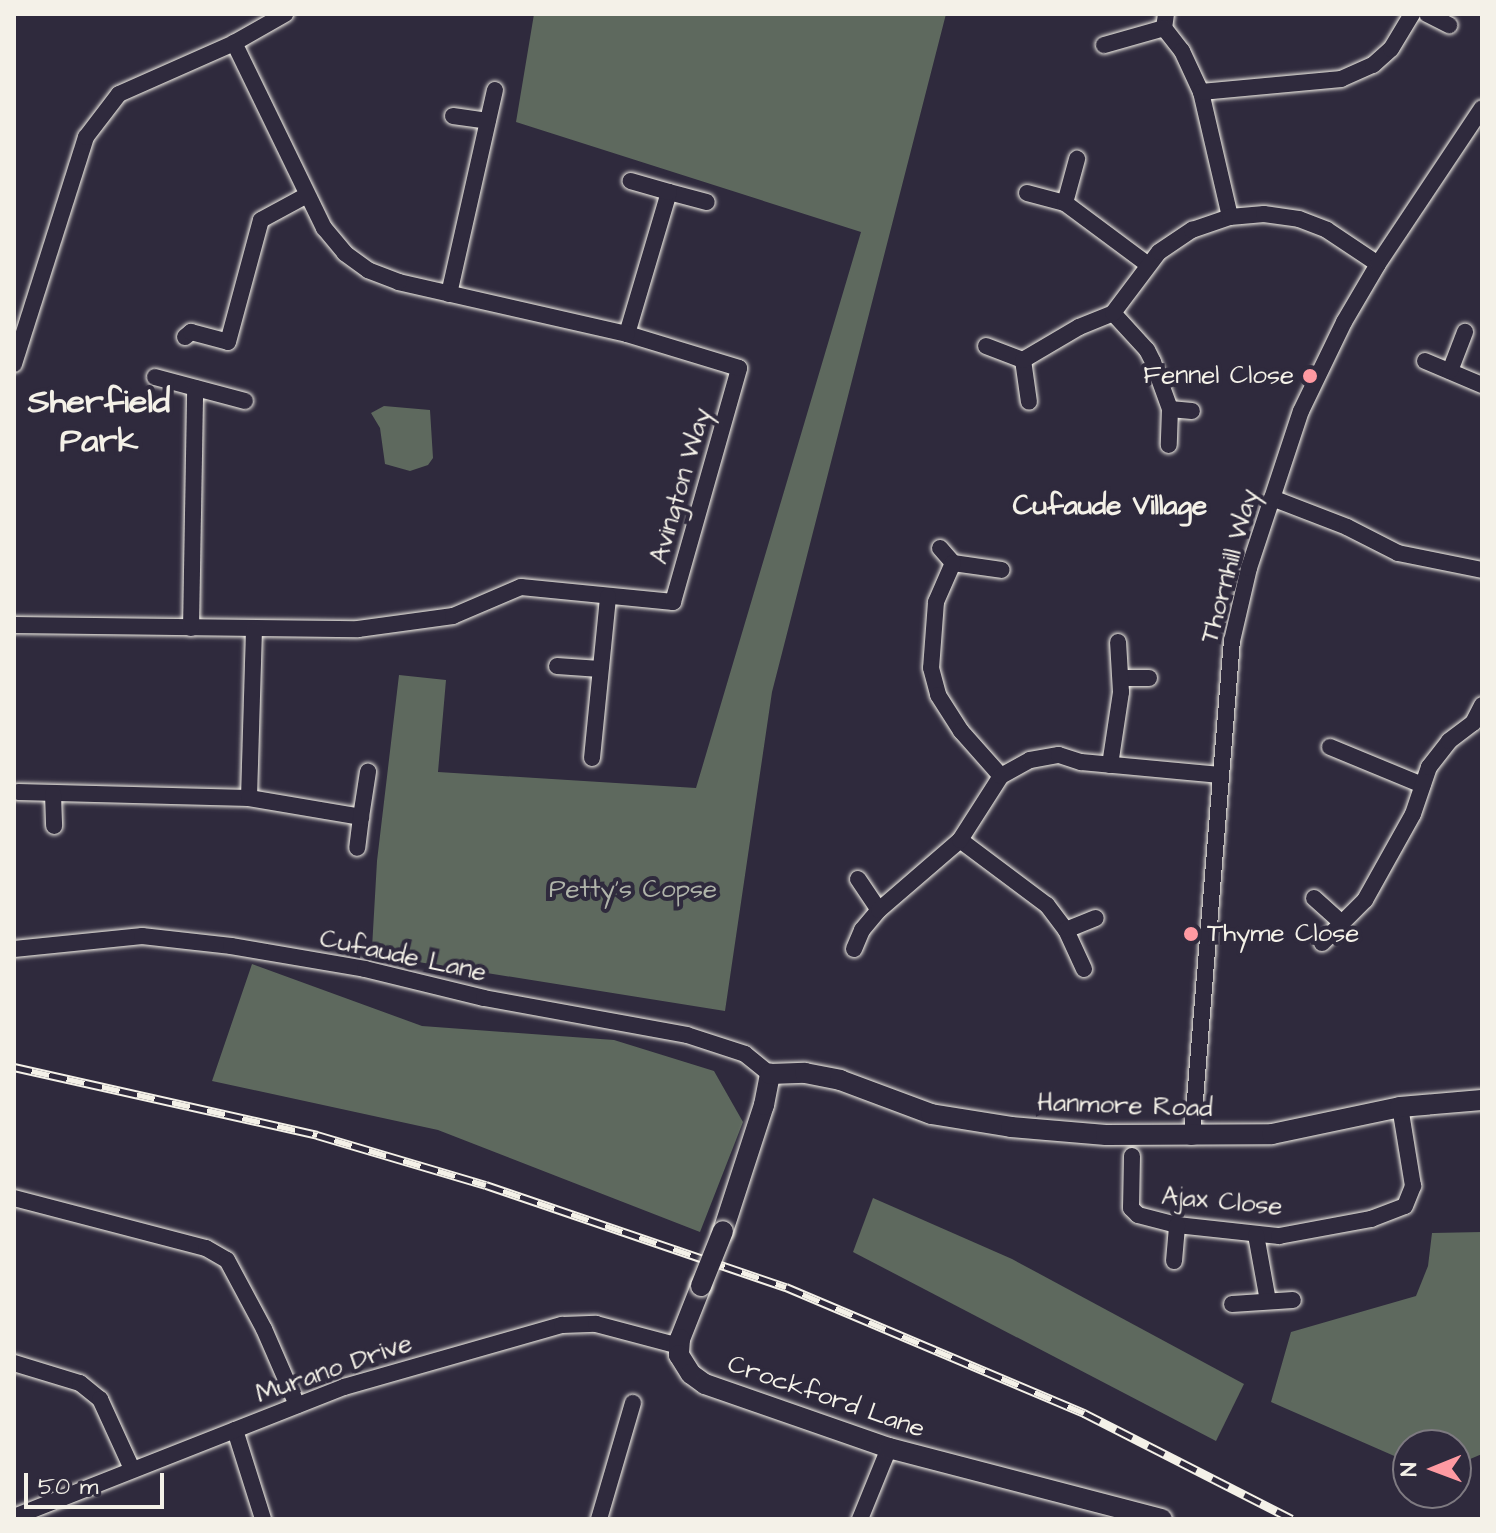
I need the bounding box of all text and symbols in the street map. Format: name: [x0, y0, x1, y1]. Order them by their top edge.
place label: Fennel Close: [1143, 360, 1294, 392]
marker: Fennel Close: [1301, 367, 1319, 385]
district label: Sherfield Park: [28, 382, 170, 462]
street label: Avington Way: [644, 404, 718, 568]
street label: Thornhill Way: [1194, 485, 1266, 647]
district label: Cufaude Village: [1013, 489, 1207, 523]
park label: Petty's Copse: [549, 874, 717, 906]
place label: Thyme Close: [1207, 918, 1359, 950]
street label: Cufaude Lane: [317, 923, 489, 989]
marker: Thyme Close: [1182, 925, 1200, 943]
street label: Hanmore Road: [1037, 1087, 1213, 1125]
street label: Ajax Close: [1160, 1181, 1284, 1223]
street label: Murano Drive: [252, 1328, 416, 1410]
street label: Crockford Lane: [723, 1349, 929, 1445]
north arrow: [1392, 1429, 1472, 1509]
scale bar: [28, 1457, 168, 1507]
text: N: [1394, 1462, 1425, 1477]
text: 50 m: [38, 1470, 98, 1504]

